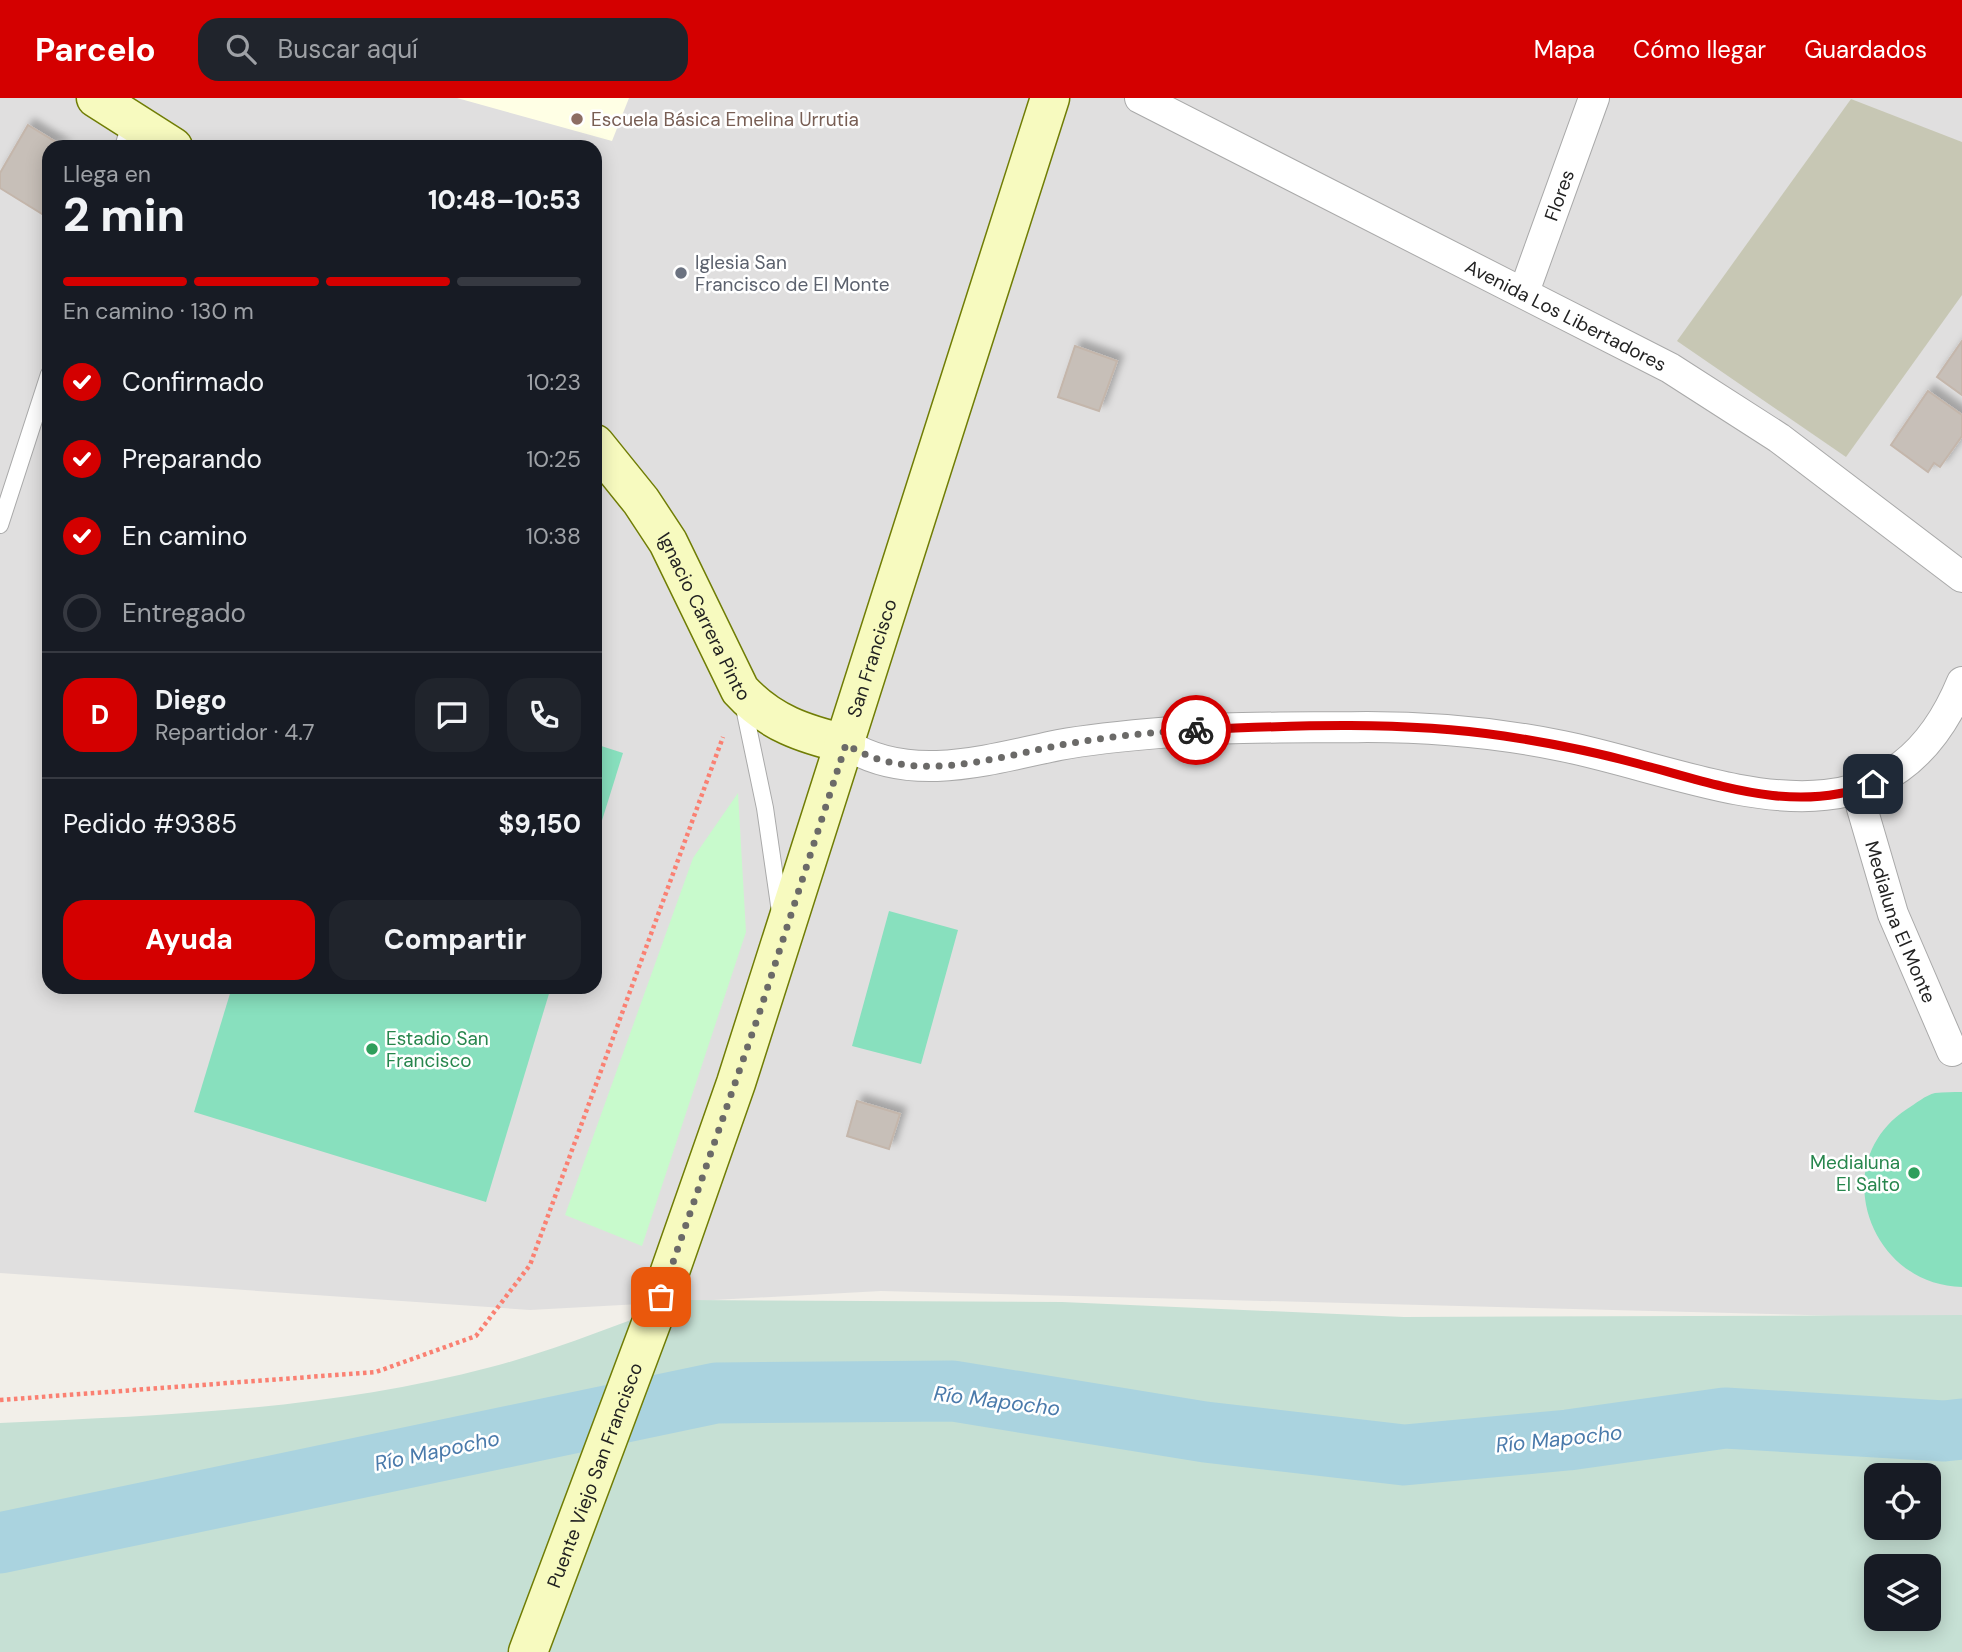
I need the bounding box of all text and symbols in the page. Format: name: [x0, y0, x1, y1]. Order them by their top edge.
search box: [198, 18, 688, 81]
text: Parcelo: [35, 28, 156, 71]
icon: search: [222, 30, 260, 68]
text: Buscar aquí: [278, 32, 418, 66]
text: Mapa: [1534, 34, 1595, 65]
text: Cómo llegar: [1633, 34, 1766, 65]
text: Guardados: [1804, 34, 1927, 65]
place label: Escuela Básica Emelina Urrutia: [591, 107, 859, 132]
marker: Escuela Básica Emelina Urrutia: [569, 111, 585, 127]
text: Llega en: [63, 159, 151, 189]
street label: Flores: [1538, 166, 1580, 224]
text: 10:48–10:53: [428, 183, 581, 217]
text: 2 min: [63, 185, 185, 245]
place label: Iglesia San Francisco de El Monte: [695, 250, 890, 297]
street label: Avenida Los Libertadores: [1461, 253, 1671, 377]
marker: Iglesia San Francisco de El Monte: [673, 265, 689, 281]
text: En camino · 130 m: [63, 296, 254, 326]
icon: check: [63, 363, 101, 401]
text: Confirmado: [122, 365, 264, 399]
text: 10:23: [527, 367, 581, 397]
icon: check: [63, 440, 101, 478]
text: Preparando: [122, 442, 262, 476]
text: 10:25: [526, 444, 581, 474]
icon: check: [63, 517, 101, 555]
text: En camino: [122, 519, 247, 553]
text: 10:38: [526, 521, 581, 551]
street label: Ignacio Carrera Pinto: [652, 527, 756, 706]
text: Entregado: [122, 596, 246, 630]
street label: San Francisco: [841, 596, 902, 720]
button: chat: [415, 678, 489, 752]
button: phone: [507, 678, 581, 752]
text: Diego: [155, 683, 227, 717]
courier: [1161, 695, 1231, 765]
text: D: [91, 698, 109, 732]
icon: bike: [1177, 711, 1215, 749]
text: Repartidor · 4.7: [155, 717, 314, 747]
pin: [1843, 754, 1903, 814]
icon: home: [1854, 765, 1892, 803]
text: Pedido #9385: [63, 807, 237, 841]
text: $9,150: [498, 807, 581, 841]
street label: Medialuna El Monte: [1860, 838, 1942, 1007]
button: Ayuda: [63, 900, 315, 980]
button: Compartir: [329, 900, 581, 980]
place label: Estadio San Francisco: [386, 1026, 489, 1073]
marker: Estadio San Francisco: [364, 1041, 380, 1057]
place label: Medialuna El Salto: [1810, 1150, 1900, 1197]
marker: Medialuna El Salto: [1906, 1165, 1922, 1181]
pin: [631, 1267, 691, 1327]
icon: bag: [642, 1278, 680, 1316]
street label: Puente Viejo San Francisco: [541, 1359, 648, 1591]
water label: Río Mapocho: [932, 1379, 1062, 1423]
water label: Río Mapocho: [1494, 1418, 1624, 1460]
water label: Río Mapocho: [372, 1424, 502, 1478]
map controls: [1864, 1463, 1941, 1631]
button: locate: [1864, 1463, 1941, 1540]
button: layers: [1864, 1554, 1941, 1631]

